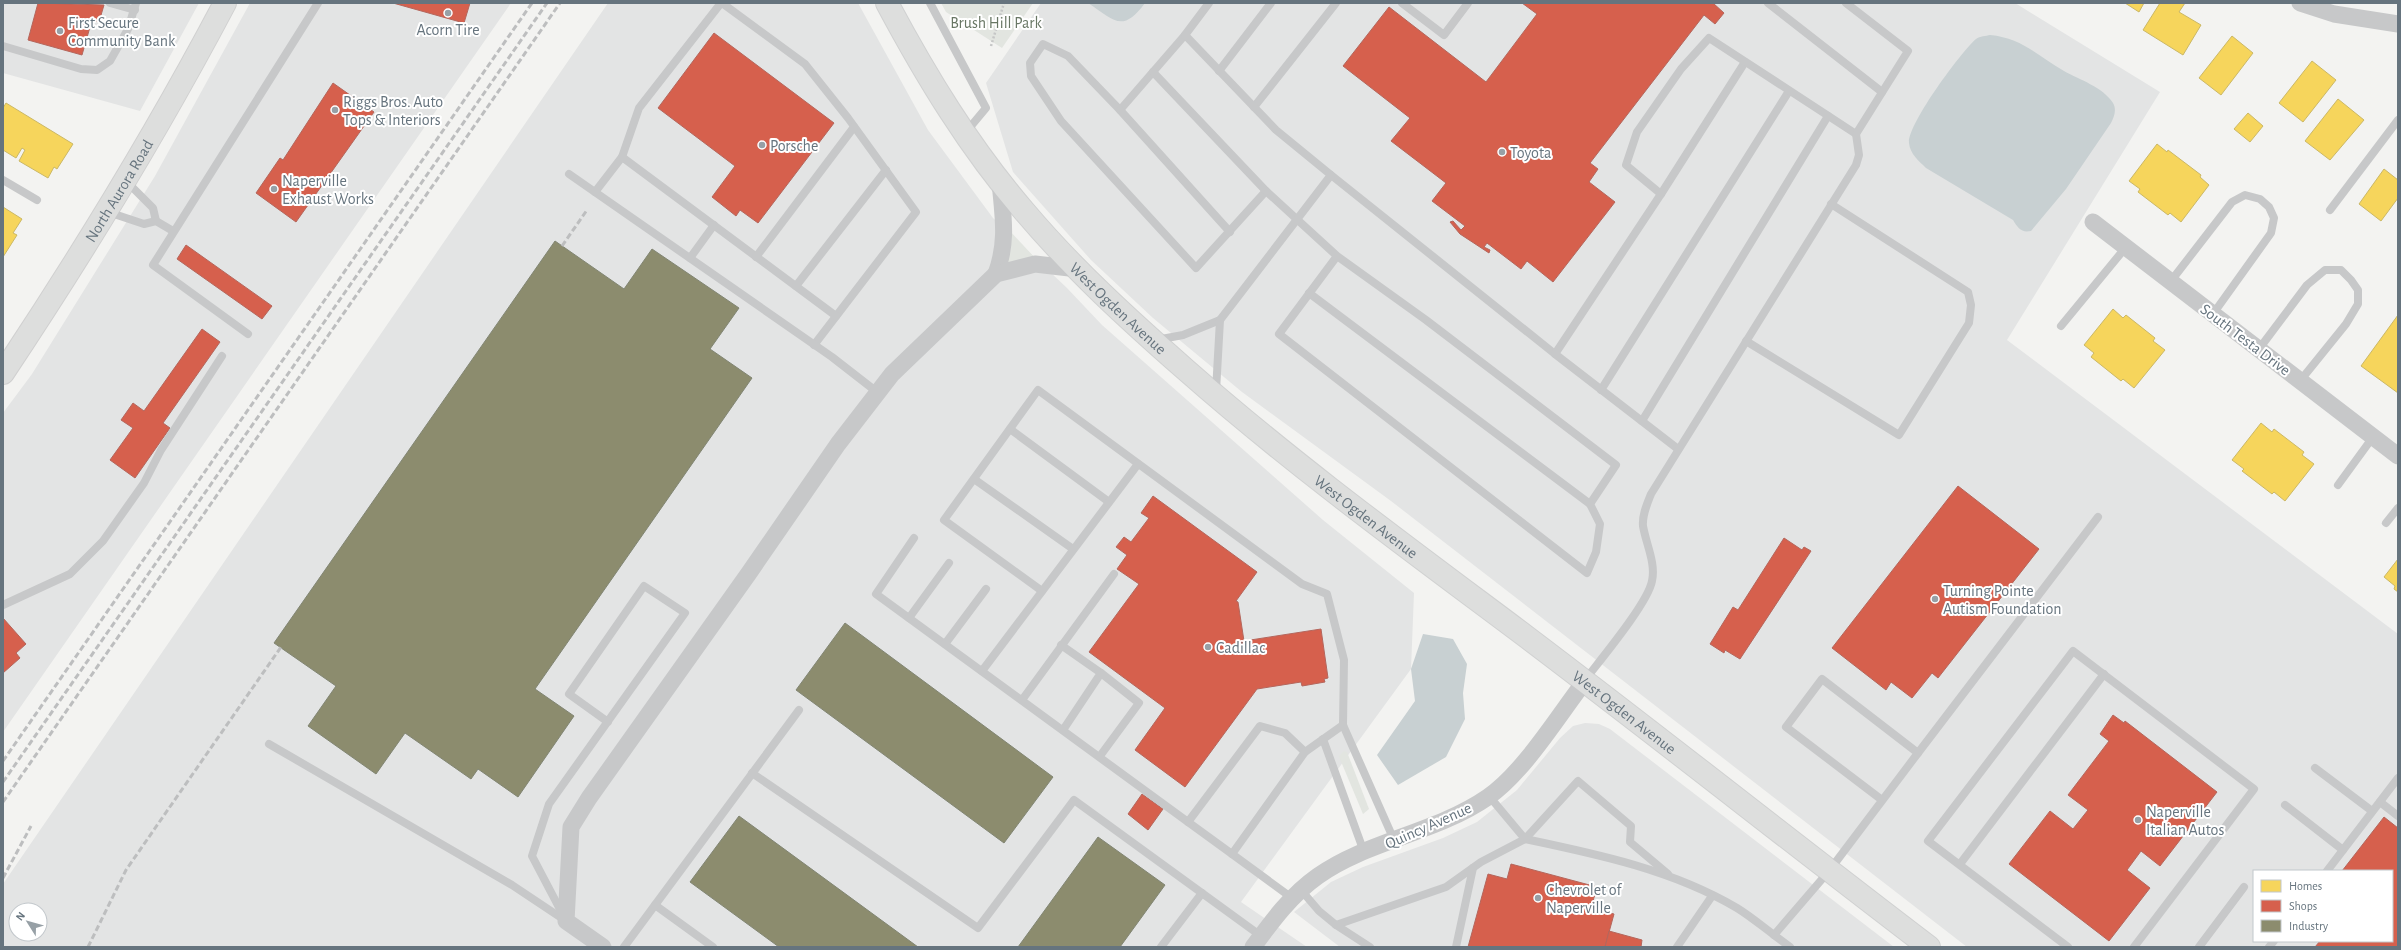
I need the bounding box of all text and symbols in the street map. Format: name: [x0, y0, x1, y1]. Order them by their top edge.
marker: Acorn Tire: [443, 8, 453, 18]
place label: First Secure Community Bank: [68, 15, 176, 50]
park label: Brush Hill Park: [950, 15, 1043, 31]
place label: Acorn Tire: [416, 22, 480, 38]
marker: First Secure Community Bank: [55, 26, 65, 36]
place label: Riggs Bros. Auto Tops & Interiors: [343, 94, 443, 128]
marker: Riggs Bros. Auto Tops & Interiors: [330, 105, 340, 115]
street label: North Aurora Road: [83, 137, 156, 245]
place label: Porsche: [770, 138, 818, 154]
marker: Porsche: [757, 140, 767, 150]
place label: Toyota: [1510, 145, 1551, 162]
marker: Toyota: [1497, 147, 1507, 157]
place label: Naperville Exhaust Works: [282, 173, 374, 207]
marker: Naperville Exhaust Works: [269, 184, 279, 194]
street label: West Ogden Avenue: [1066, 260, 1169, 358]
street label: South Testa Drive: [2198, 301, 2293, 379]
street label: West Ogden Avenue: [1311, 472, 1421, 562]
place label: Turning Pointe Autism Foundation: [1943, 583, 2062, 617]
marker: Turning Pointe Autism Foundation: [1930, 594, 1940, 604]
place label: Cadillac: [1216, 640, 1265, 656]
marker: Cadillac: [1203, 642, 1213, 652]
street label: West Ogden Avenue: [1569, 668, 1679, 757]
street label: Quincy Avenue: [1383, 800, 1474, 853]
place label: Naperville Italian Autos: [2146, 804, 2224, 838]
marker: Naperville Italian Autos: [2133, 815, 2143, 825]
legend: [2253, 870, 2393, 942]
text: Homes: [2289, 880, 2322, 892]
place label: Chevrolet of Naperville: [1546, 882, 1622, 916]
marker: Chevrolet of Naperville: [1533, 893, 1543, 903]
text: Shops: [2289, 900, 2317, 912]
north arrow: [8, 902, 48, 942]
text: N: [14, 910, 27, 923]
text: Industry: [2289, 920, 2328, 933]

